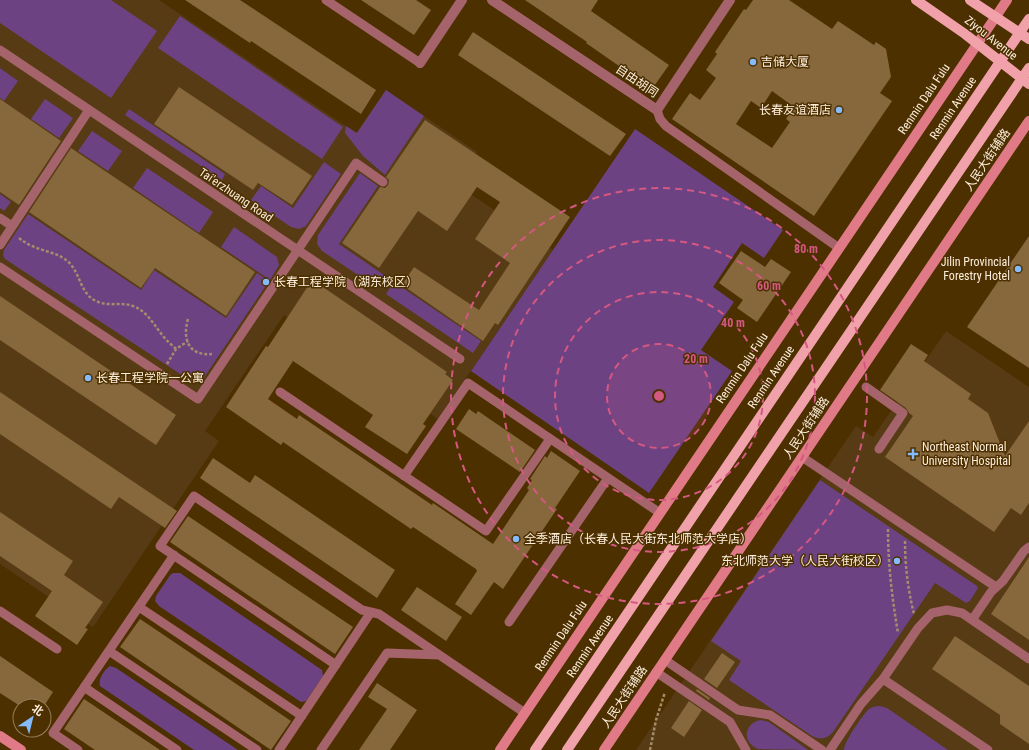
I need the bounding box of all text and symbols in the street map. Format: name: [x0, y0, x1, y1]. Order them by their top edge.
street label: Ziyou Avenue: [962, 13, 1020, 63]
place label: 吉储大厦: [761, 55, 809, 69]
marker: 吉储大厦: [748, 57, 758, 67]
street label: Renmin Dalu Fulu: [895, 61, 953, 137]
street label: 自由胡同: [613, 62, 661, 100]
street label: Renmin Avenue: [927, 74, 979, 142]
place label: 长春友谊酒店: [759, 103, 831, 117]
marker: 长春友谊酒店: [834, 105, 844, 115]
street label: 人民大街辅路: [961, 126, 1013, 194]
street label: Tai'erzhuang Road: [196, 165, 276, 225]
text: 80 m: [794, 242, 818, 256]
place label: Jilin Provincial Forestry Hotel: [941, 255, 1010, 283]
marker: Jilin Provincial Forestry Hotel: [1013, 264, 1023, 274]
place label: 长春工程学院（湖东校区）: [274, 275, 418, 289]
marker: 长春工程学院（湖东校区）: [261, 277, 271, 287]
text: 60 m: [757, 279, 781, 293]
text: 40 m: [721, 316, 745, 330]
street label: Renmin Dalu Fulu: [713, 330, 771, 406]
street label: Renmin Avenue: [745, 343, 797, 411]
text: 20 m: [684, 352, 708, 366]
place label: 长春工程学院一公寓: [96, 371, 204, 385]
marker: 长春工程学院一公寓: [83, 373, 93, 383]
centre of rings: [652, 389, 666, 403]
street label: 人民大街辅路: [780, 394, 832, 462]
place label: Northeast Normal University Hospital: [922, 440, 1011, 468]
marker: Northeast Normal University Hospital: [907, 448, 919, 460]
place label: 全季酒店（长春人民大街东北师范大学店）: [524, 532, 752, 546]
marker: 全季酒店（长春人民大街东北师范大学店）: [511, 534, 521, 544]
place label: 东北师范大学（人民大街校区）: [721, 554, 889, 568]
marker: 东北师范大学（人民大街校区）: [892, 556, 902, 566]
street label: Renmin Dalu Fulu: [532, 598, 590, 674]
street label: Renmin Avenue: [564, 612, 616, 680]
street label: 人民大街辅路: [598, 663, 650, 731]
north arrow: [12, 698, 52, 738]
text: 北: [29, 702, 46, 719]

